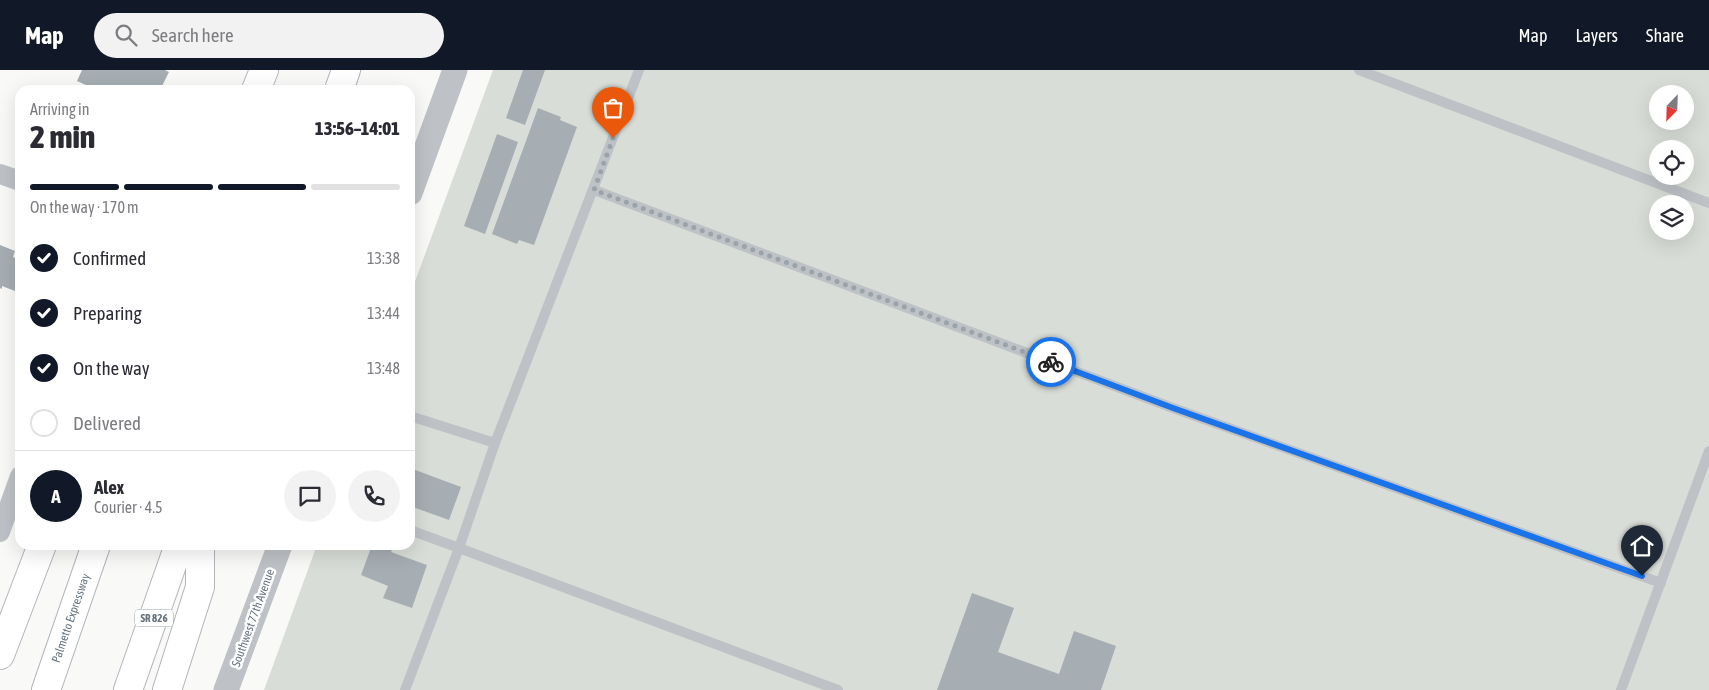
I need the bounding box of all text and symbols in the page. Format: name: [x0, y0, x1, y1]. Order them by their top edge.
search box: [94, 13, 444, 58]
icon: search: [112, 21, 140, 49]
text: Map: [25, 22, 64, 49]
text: Search here: [152, 24, 234, 46]
text: Map: [1518, 25, 1547, 46]
text: Layers: [1575, 25, 1618, 46]
text: Share: [1646, 25, 1684, 46]
north arrow: [1649, 85, 1694, 130]
map controls: [1649, 85, 1694, 240]
pin: [592, 87, 634, 138]
icon: bag: [599, 94, 627, 122]
text: Arriving in: [30, 100, 90, 118]
text: 13:56–14:01: [315, 117, 400, 139]
text: 2 min: [30, 118, 95, 155]
button: locate: [1649, 140, 1694, 185]
button: layers: [1649, 195, 1694, 240]
text: On the way · 170 m: [30, 198, 139, 216]
icon: check: [30, 244, 58, 272]
text: Confirmed: [73, 247, 146, 269]
text: 13:38: [367, 249, 400, 267]
icon: check: [30, 299, 58, 327]
text: Preparing: [73, 302, 142, 324]
text: 13:44: [367, 304, 400, 322]
courier: [1026, 337, 1076, 387]
icon: bike: [1037, 348, 1065, 376]
icon: check: [30, 354, 58, 382]
text: On the way: [73, 357, 150, 379]
text: 13:48: [367, 359, 400, 377]
text: Delivered: [73, 412, 141, 434]
button: chat: [284, 470, 336, 522]
button: phone: [348, 470, 400, 522]
text: Alex: [94, 476, 124, 498]
text: A: [51, 485, 61, 507]
text: Courier · 4.5: [94, 498, 163, 516]
pin: [1621, 525, 1663, 576]
icon: home: [1628, 532, 1656, 560]
street label: Southwest 77th Avenue: [229, 567, 277, 669]
street label: Palmetto Expressway: [49, 572, 93, 665]
road number: SR 826: [135, 610, 173, 626]

